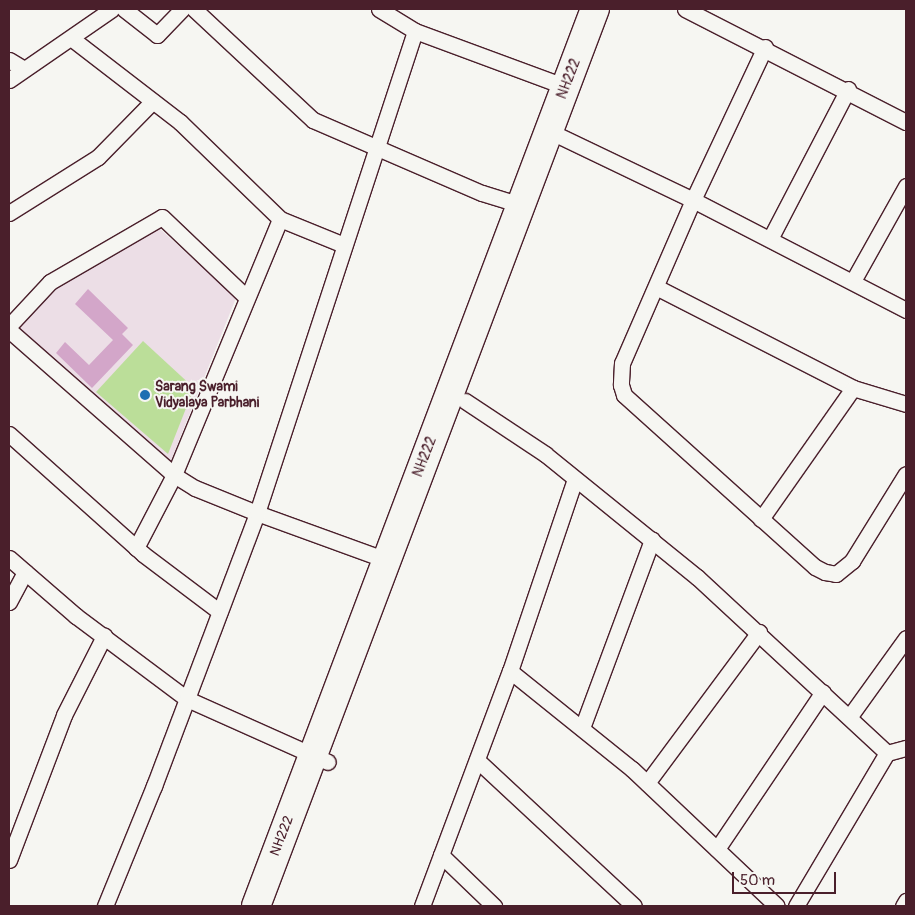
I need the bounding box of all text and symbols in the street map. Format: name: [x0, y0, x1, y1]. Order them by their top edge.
street label: NH222: [554, 56, 584, 102]
place label: Sarang Swami Vidyalaya Parbhani: [155, 379, 259, 412]
marker: Sarang Swami Vidyalaya Parbhani: [139, 389, 151, 401]
street label: NH222: [410, 434, 440, 480]
street label: NH222: [267, 813, 297, 859]
scale bar: [735, 862, 839, 894]
text: 50 m: [740, 871, 775, 890]

